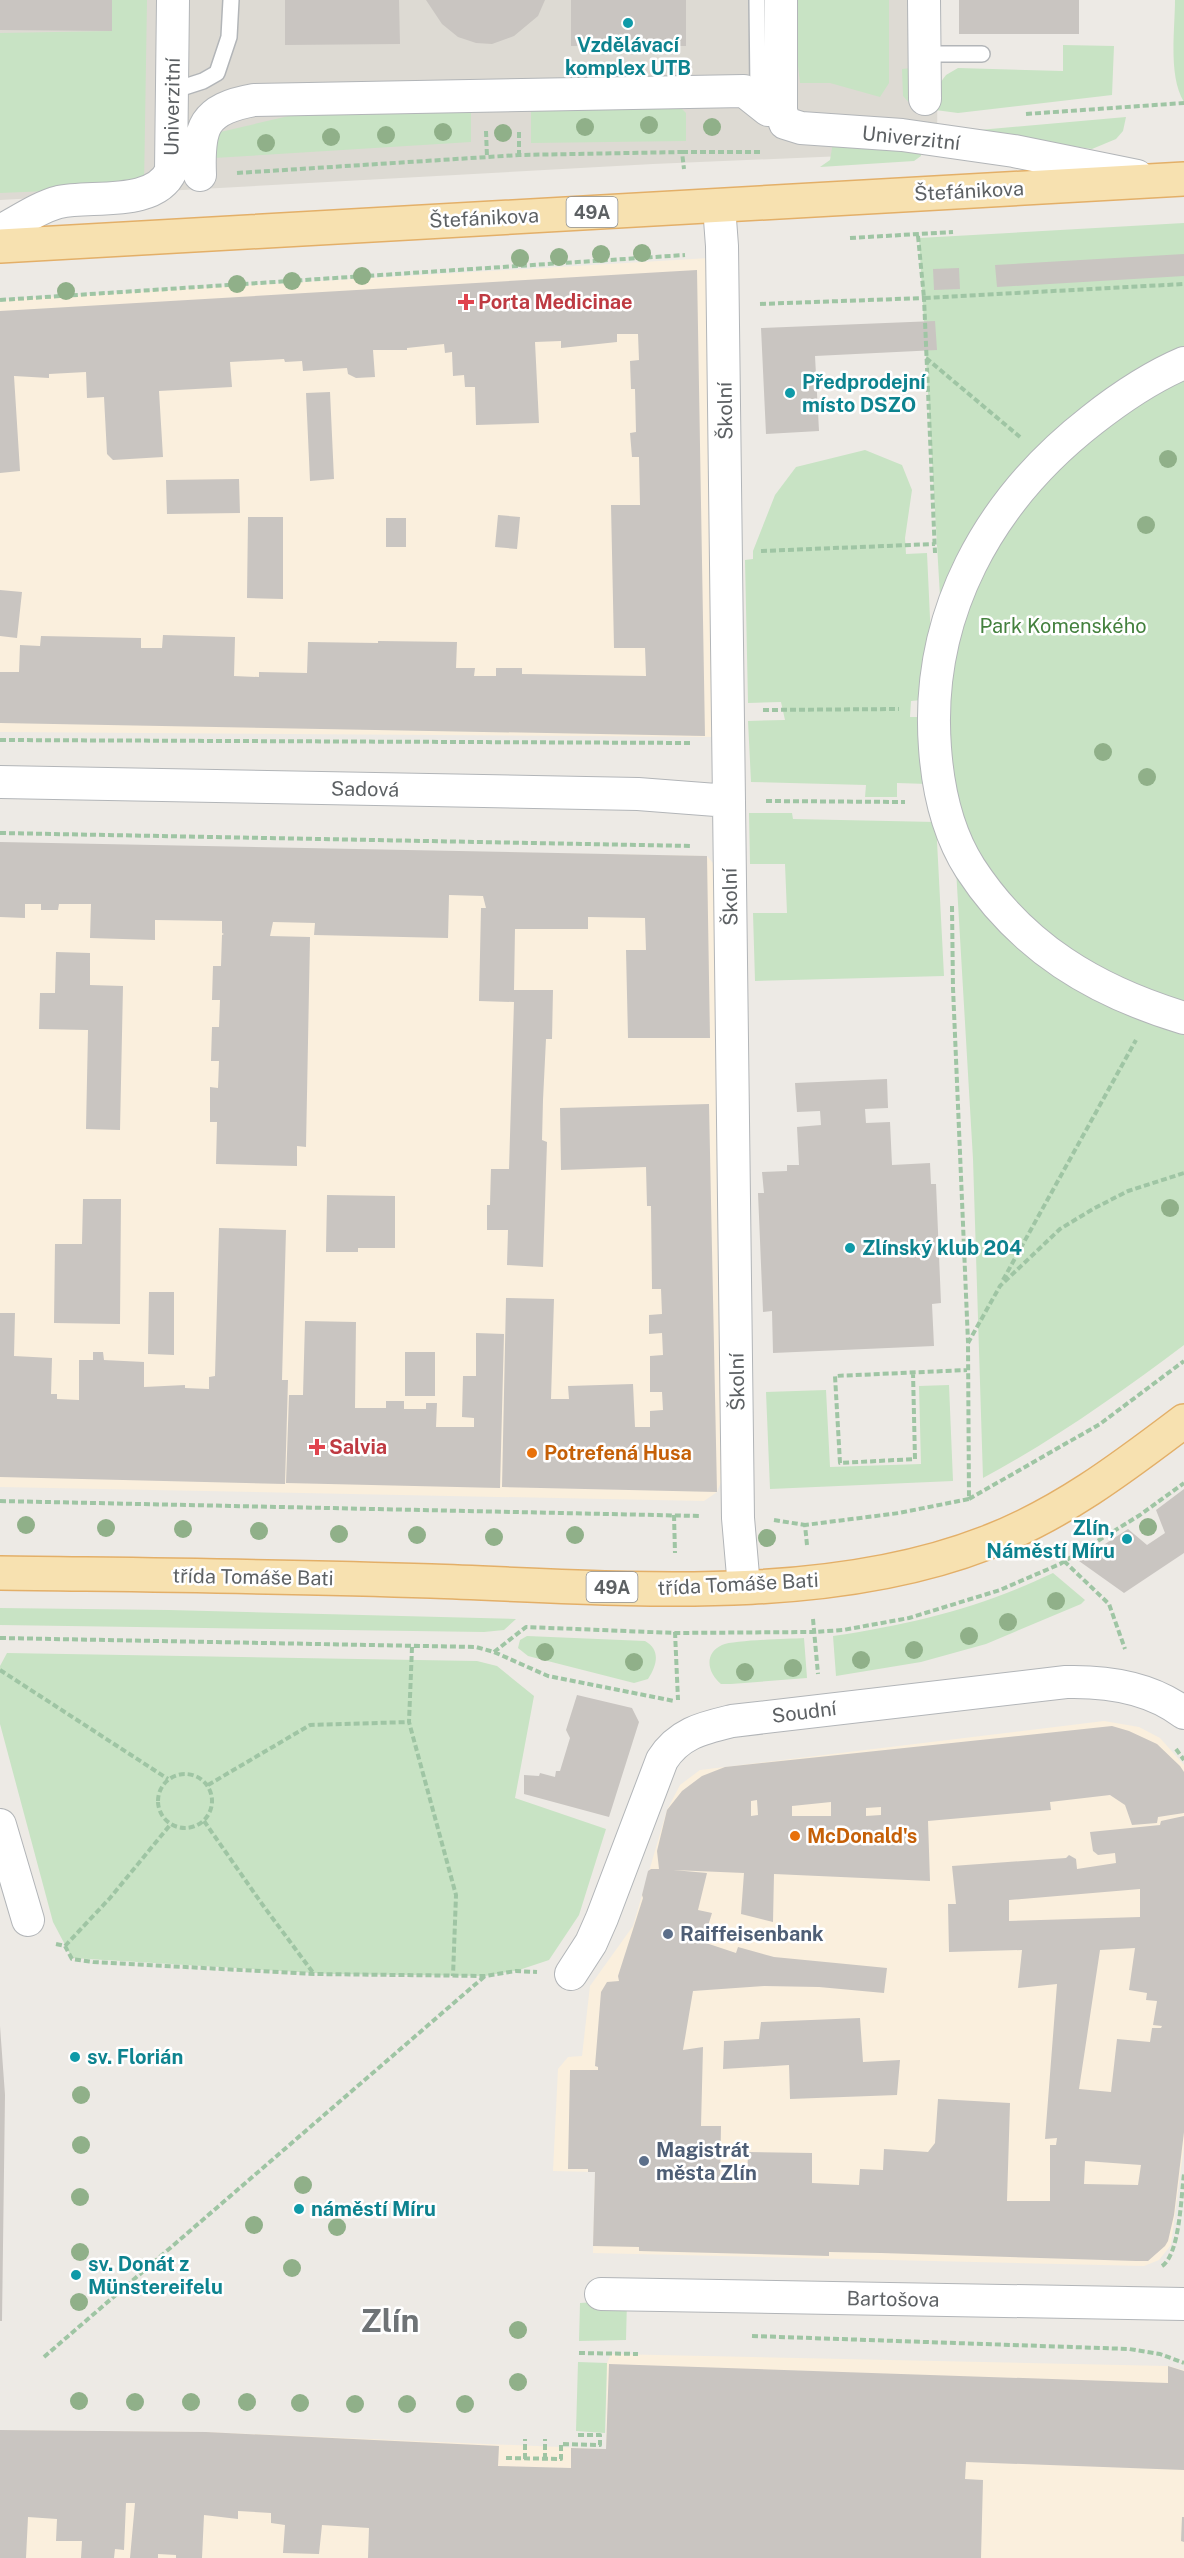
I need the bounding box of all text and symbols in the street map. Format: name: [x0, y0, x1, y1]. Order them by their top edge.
marker: Vzdělávací komplex UTB: [621, 16, 635, 30]
place label: Vzdělávací komplex UTB: [565, 33, 691, 80]
street label: Univerzitní: [159, 56, 185, 156]
street label: Univerzitní: [861, 121, 962, 155]
street label: Štefánikova: [913, 176, 1025, 206]
road number: 49A: [566, 197, 618, 227]
street label: Štefánikova: [428, 203, 540, 233]
place label: Porta Medicinae: [478, 290, 633, 314]
marker: Porta Medicinae: [459, 295, 473, 309]
place label: Předprodejní místo DSZO: [802, 370, 926, 417]
street label: Školní: [712, 381, 738, 440]
marker: Předprodejní místo DSZO: [783, 386, 797, 400]
park label: Park Komenského: [979, 614, 1147, 638]
street label: Sadová: [331, 776, 399, 802]
street label: Školní: [717, 867, 743, 926]
place label: Zlínský klub 204: [862, 1236, 1022, 1260]
marker: Zlínský klub 204: [843, 1241, 857, 1255]
street label: Školní: [724, 1352, 750, 1411]
place label: Salvia: [329, 1435, 387, 1459]
marker: Salvia: [310, 1440, 324, 1454]
place label: Potrefená Husa: [544, 1441, 692, 1465]
marker: Potrefená Husa: [525, 1446, 539, 1460]
place label: Zlín, Náměstí Míru: [986, 1516, 1115, 1563]
marker: Zlín, Náměstí Míru: [1120, 1532, 1134, 1546]
street label: třída Tomáše Bati: [172, 1564, 334, 1590]
street label: třída Tomáše Bati: [657, 1568, 819, 1600]
road number: 49A: [586, 1572, 638, 1602]
street label: Soudní: [770, 1696, 839, 1728]
place label: McDonald's: [807, 1824, 917, 1848]
marker: McDonald's: [788, 1829, 802, 1843]
place label: Raiffeisenbank: [680, 1922, 824, 1946]
marker: Raiffeisenbank: [661, 1927, 675, 1941]
place label: sv. Florián: [87, 2045, 183, 2069]
marker: sv. Florián: [68, 2050, 82, 2064]
place label: Magistrát města Zlín: [656, 2138, 757, 2185]
marker: Magistrát města Zlín: [637, 2154, 651, 2168]
place label: náměstí Míru: [311, 2197, 436, 2221]
marker: náměstí Míru: [292, 2202, 306, 2216]
place label: sv. Donát z Münstereifelu: [88, 2252, 223, 2299]
marker: sv. Donát z Münstereifelu: [69, 2268, 83, 2282]
street label: Bartošova: [846, 2286, 940, 2312]
district label: Zlín: [360, 2302, 420, 2339]

